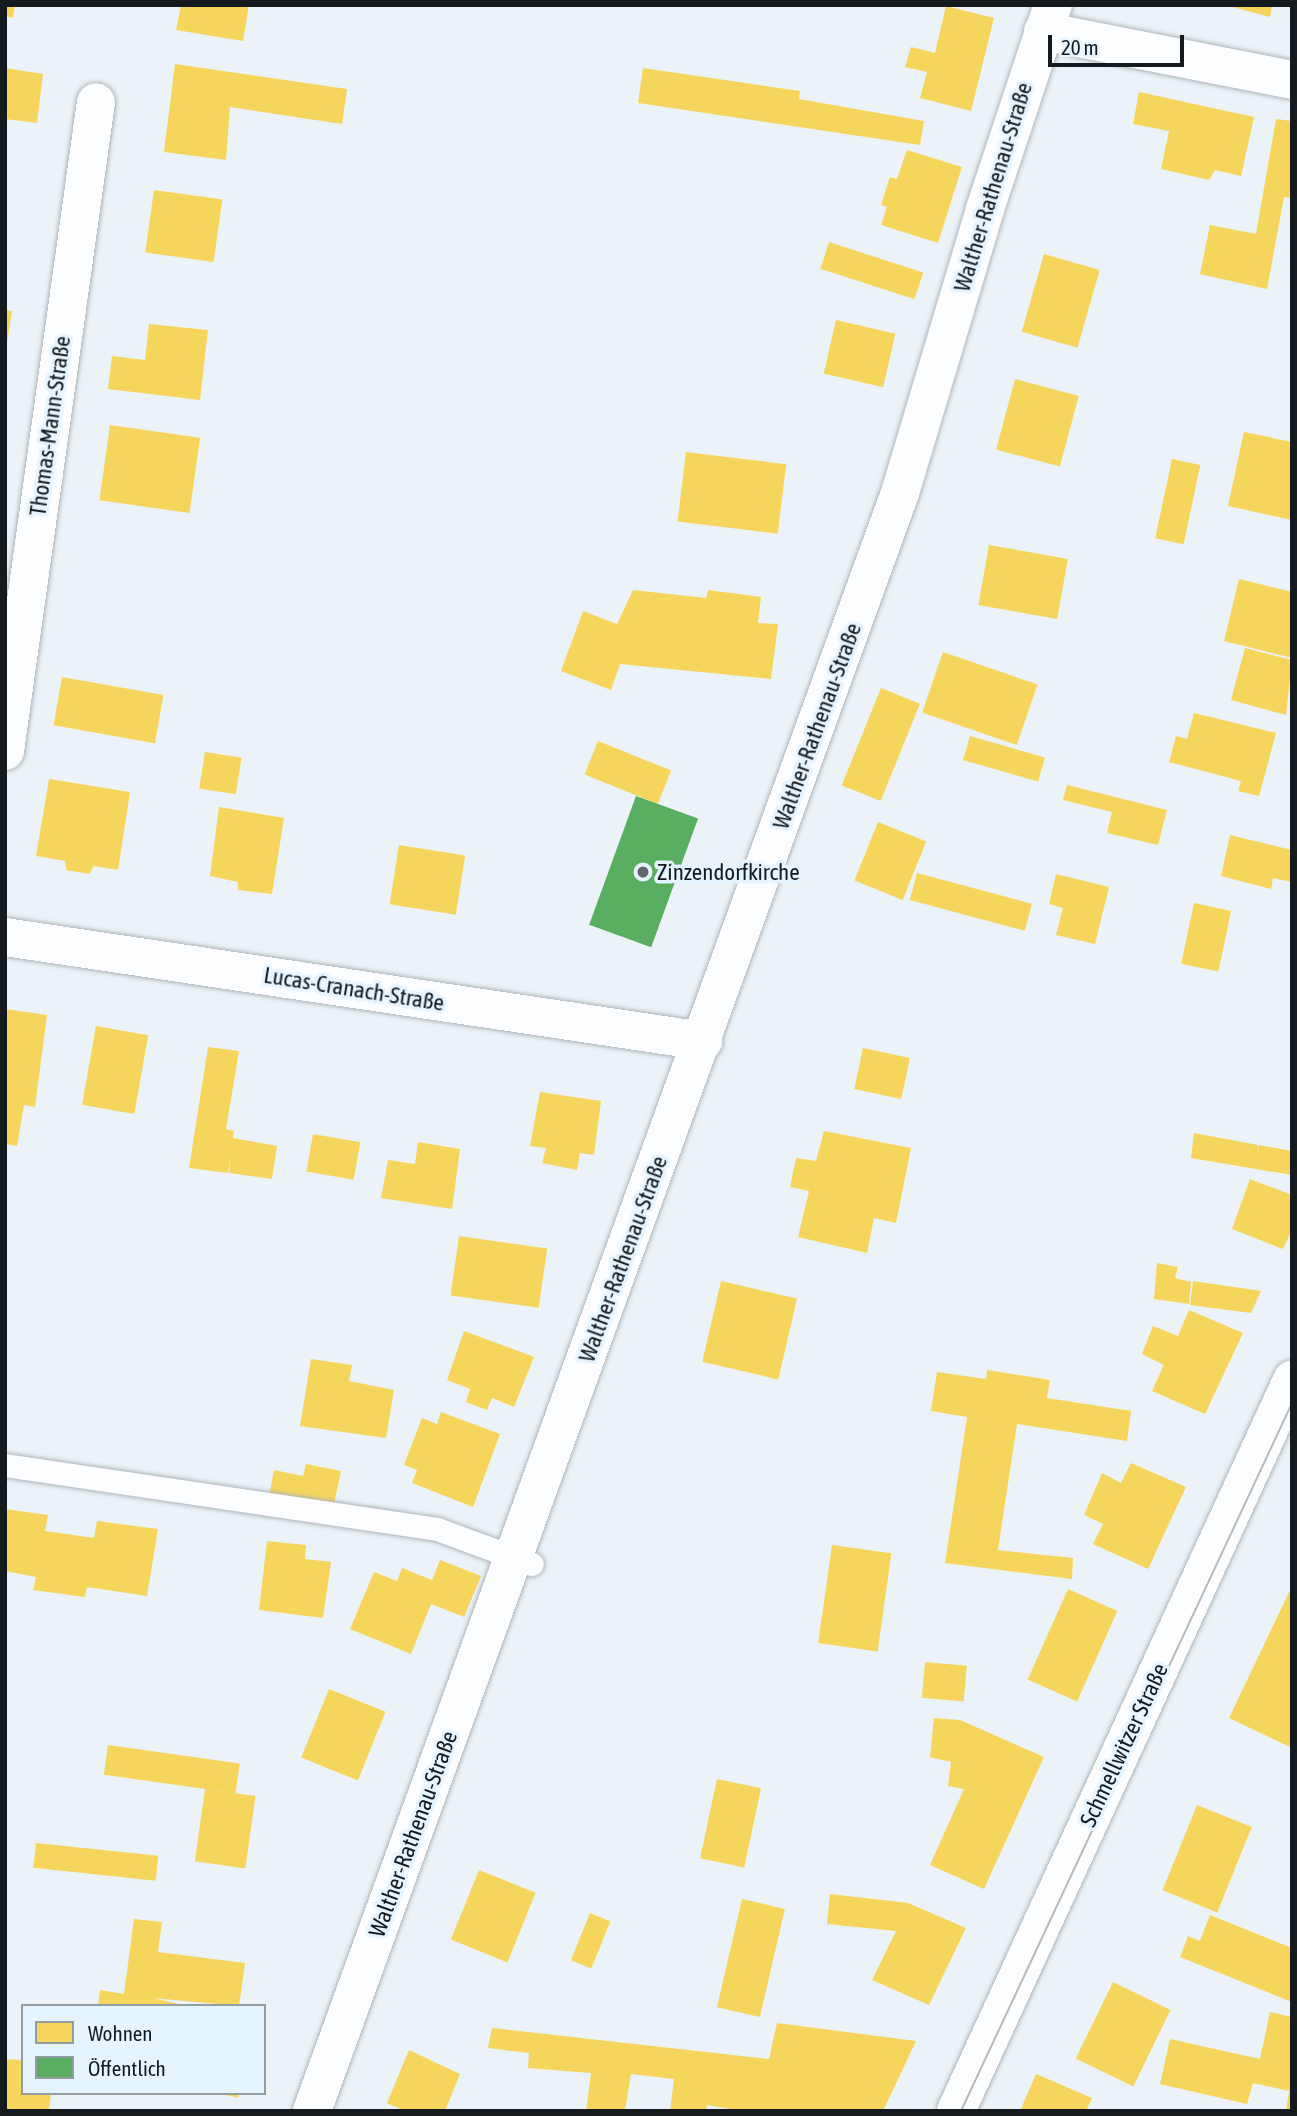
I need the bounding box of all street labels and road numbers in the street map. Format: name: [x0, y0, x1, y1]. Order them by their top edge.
street label: Walther-Rathenau-Straße: [948, 79, 1038, 295]
street label: Thomas-Mann-Straße: [24, 334, 76, 518]
street label: Walther-Rathenau-Straße: [767, 619, 867, 833]
street label: Lucas-Cranach-Straße: [262, 961, 446, 1017]
street label: Walther-Rathenau-Straße: [573, 1152, 673, 1366]
street label: Schmellwitzer Straße: [1074, 1659, 1174, 1831]
street label: Walther-Rathenau-Straße: [363, 1727, 463, 1941]

